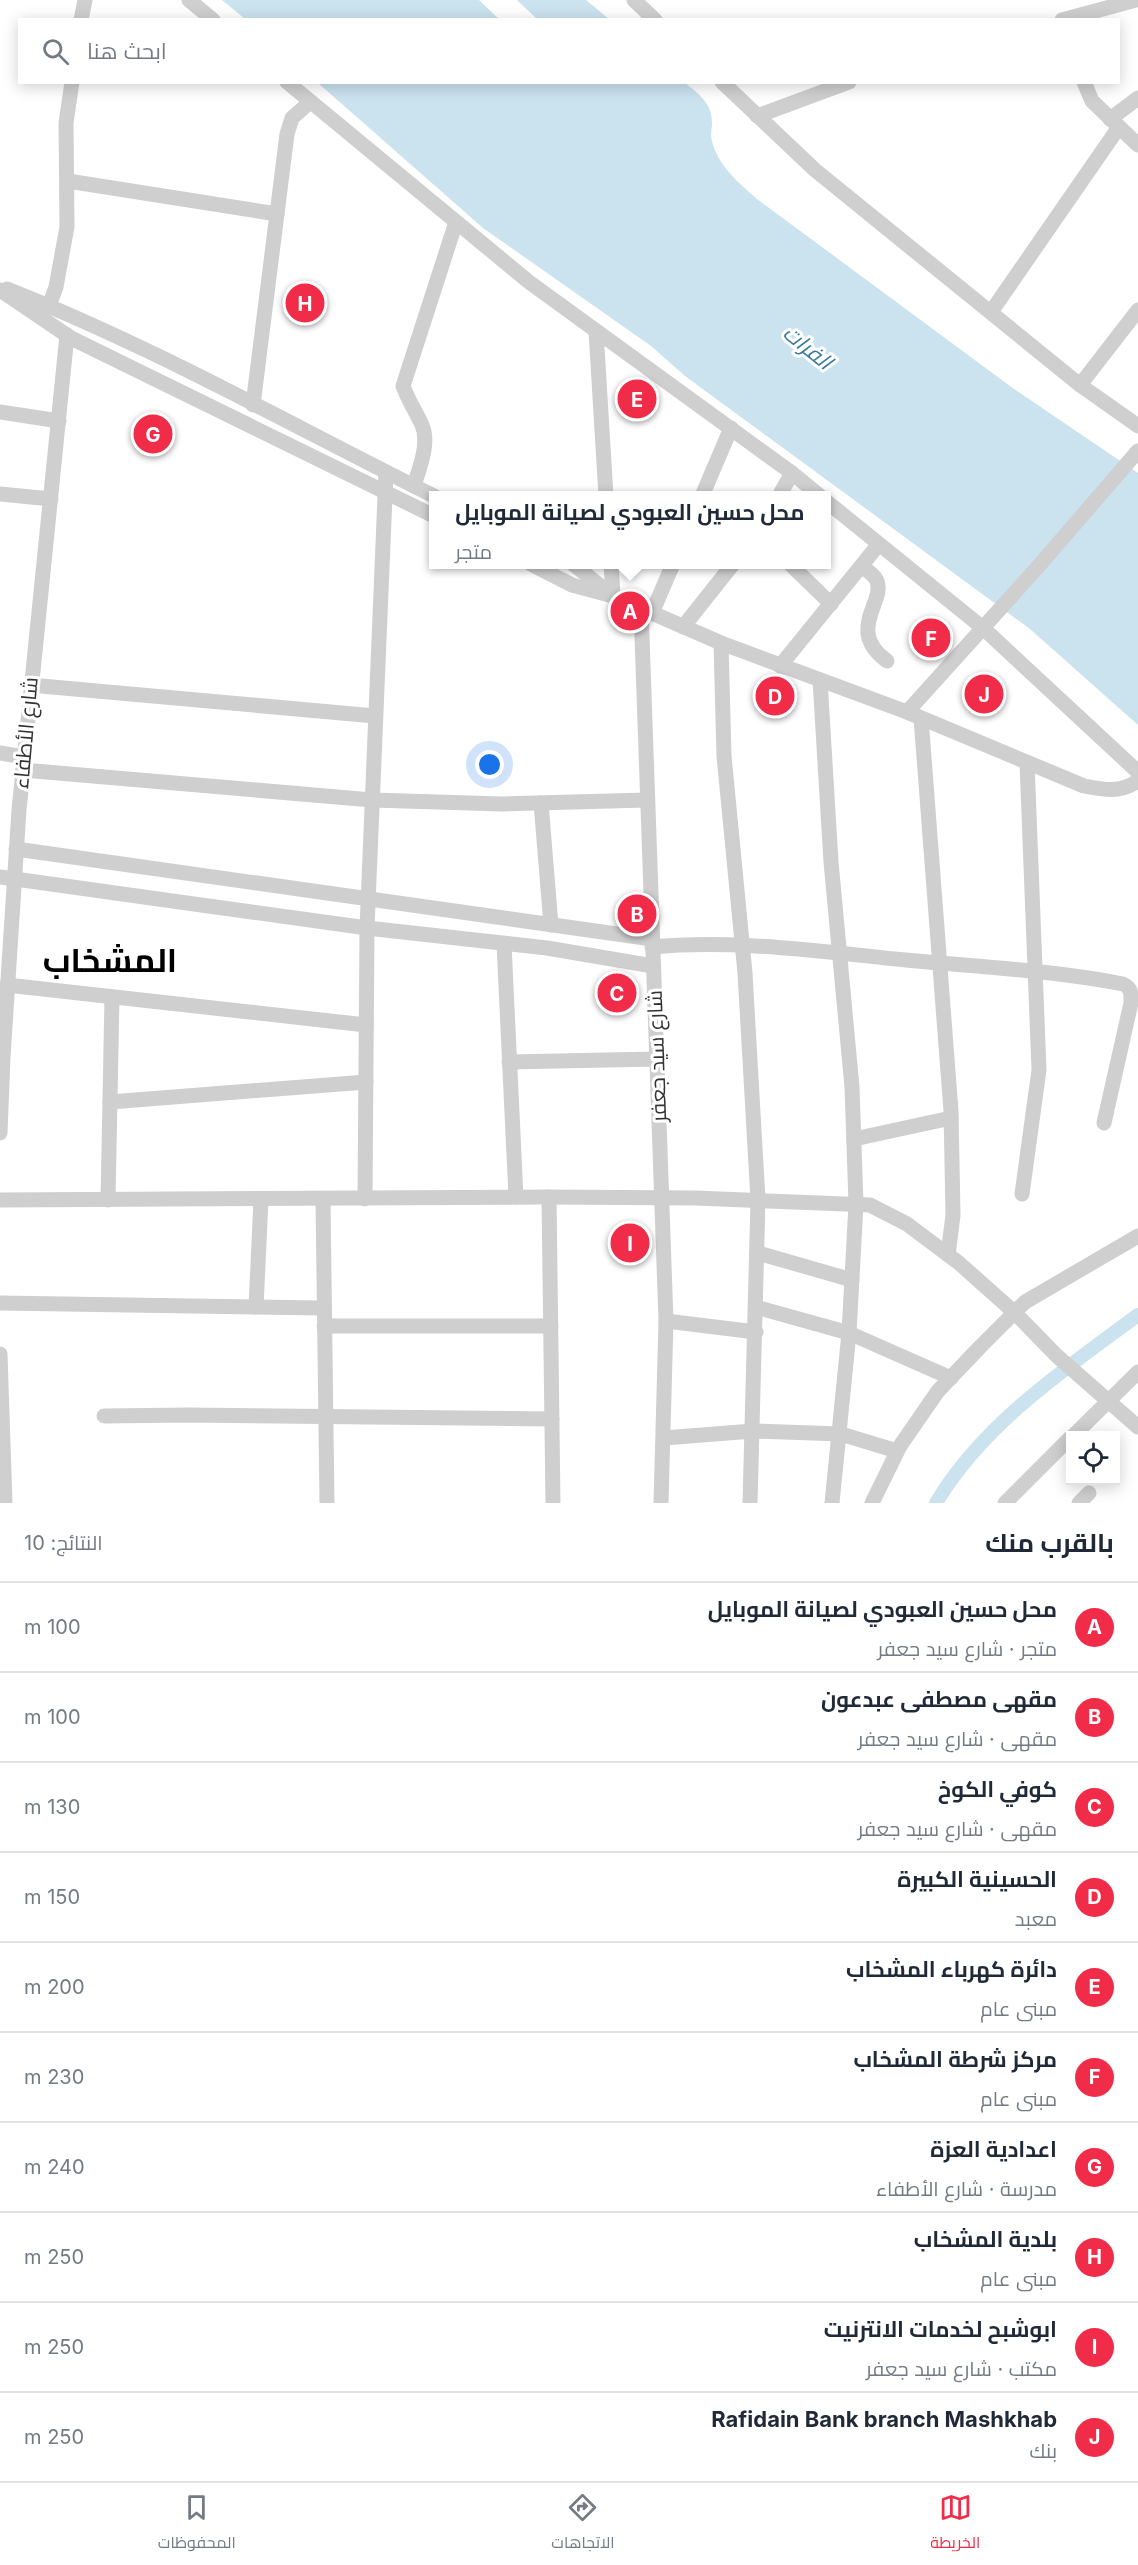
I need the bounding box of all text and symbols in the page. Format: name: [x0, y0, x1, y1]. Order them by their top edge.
search box: [18, 18, 1120, 84]
icon: search: [39, 35, 72, 68]
text: ابحث هنا: [87, 38, 167, 64]
pin: H: [286, 280, 324, 326]
water label: الفرات: [778, 319, 840, 376]
pin: E: [618, 376, 656, 422]
pin: G: [134, 412, 172, 456]
popup: [429, 491, 831, 569]
text: محل حسين العبودي لصيانة الموبايل: [455, 499, 805, 525]
text: متجر: [455, 540, 492, 564]
pin: A: [610, 588, 650, 634]
pin: F: [912, 616, 950, 660]
pin: J: [964, 672, 1004, 716]
pin: D: [756, 674, 794, 718]
street label: شارع الأطفاء: [8, 676, 45, 790]
your location: [475, 750, 504, 779]
pin: B: [618, 892, 656, 936]
district label: المشخاب: [43, 940, 177, 980]
pin: C: [598, 970, 636, 1016]
street label: شارع سيد جعفر: [642, 990, 673, 1123]
pin: I: [610, 1220, 650, 1266]
map controls: [1066, 1431, 1120, 1485]
button: locate: [1066, 1431, 1120, 1485]
text: بالقرب منك: [985, 1527, 1114, 1558]
text: النتائج: 10: [24, 1531, 103, 1555]
text: محل حسين العبودي لصيانة الموبايل: [708, 1596, 1057, 1622]
text: 100 m: [24, 1615, 81, 1639]
text: A: [1087, 1615, 1102, 1639]
text: متجر · شارع سيد جعفر: [877, 1637, 1057, 1661]
text: مقهى مصطفى عبدعون: [821, 1686, 1057, 1712]
text: 100 m: [24, 1705, 81, 1729]
text: B: [1088, 1705, 1101, 1729]
text: مقهى · شارع سيد جعفر: [858, 1727, 1057, 1751]
text: كوفي الكوخ: [938, 1776, 1057, 1802]
text: 130 m: [24, 1795, 80, 1819]
text: C: [1087, 1795, 1102, 1819]
text: مقهى · شارع سيد جعفر: [858, 1817, 1057, 1841]
text: الحسينية الكبيرة: [897, 1866, 1057, 1892]
text: 150 m: [24, 1885, 80, 1909]
text: D: [1087, 1885, 1102, 1909]
text: معبد: [1015, 1907, 1057, 1931]
text: دائرة كهرباء المشخاب: [846, 1956, 1057, 1982]
text: 200 m: [24, 1975, 85, 1999]
text: E: [1088, 1975, 1101, 1999]
text: مبنى عام: [980, 1997, 1057, 2021]
text: مركز شرطة المشخاب: [853, 2046, 1057, 2072]
text: 230 m: [24, 2065, 84, 2089]
text: F: [1089, 2065, 1100, 2089]
text: مبنى عام: [980, 2087, 1057, 2111]
text: اعدادية العزة: [930, 2136, 1057, 2162]
text: 240 m: [24, 2155, 85, 2179]
text: G: [1087, 2155, 1102, 2179]
text: مدرسة · شارع الأطفاء: [876, 2177, 1057, 2201]
text: بلدية المشخاب: [914, 2226, 1057, 2252]
text: 250 m: [24, 2245, 84, 2269]
text: H: [1087, 2245, 1102, 2269]
text: مبنى عام: [980, 2267, 1057, 2291]
text: ابوشبح لخدمات الانترنيت: [824, 2316, 1057, 2342]
text: 250 m: [24, 2335, 84, 2359]
text: I: [1092, 2335, 1097, 2359]
text: مكتب · شارع سيد جعفر: [866, 2357, 1057, 2381]
text: Rafidain Bank branch Mashkhab: [711, 2406, 1057, 2432]
text: 250 m: [24, 2425, 84, 2449]
text: J: [1089, 2425, 1100, 2449]
text: بنك: [1029, 2439, 1057, 2463]
tab: المحفوظات: [158, 2491, 236, 2557]
tab: الاتجاهات: [551, 2491, 615, 2557]
tab: الخريطة: [930, 2491, 980, 2557]

